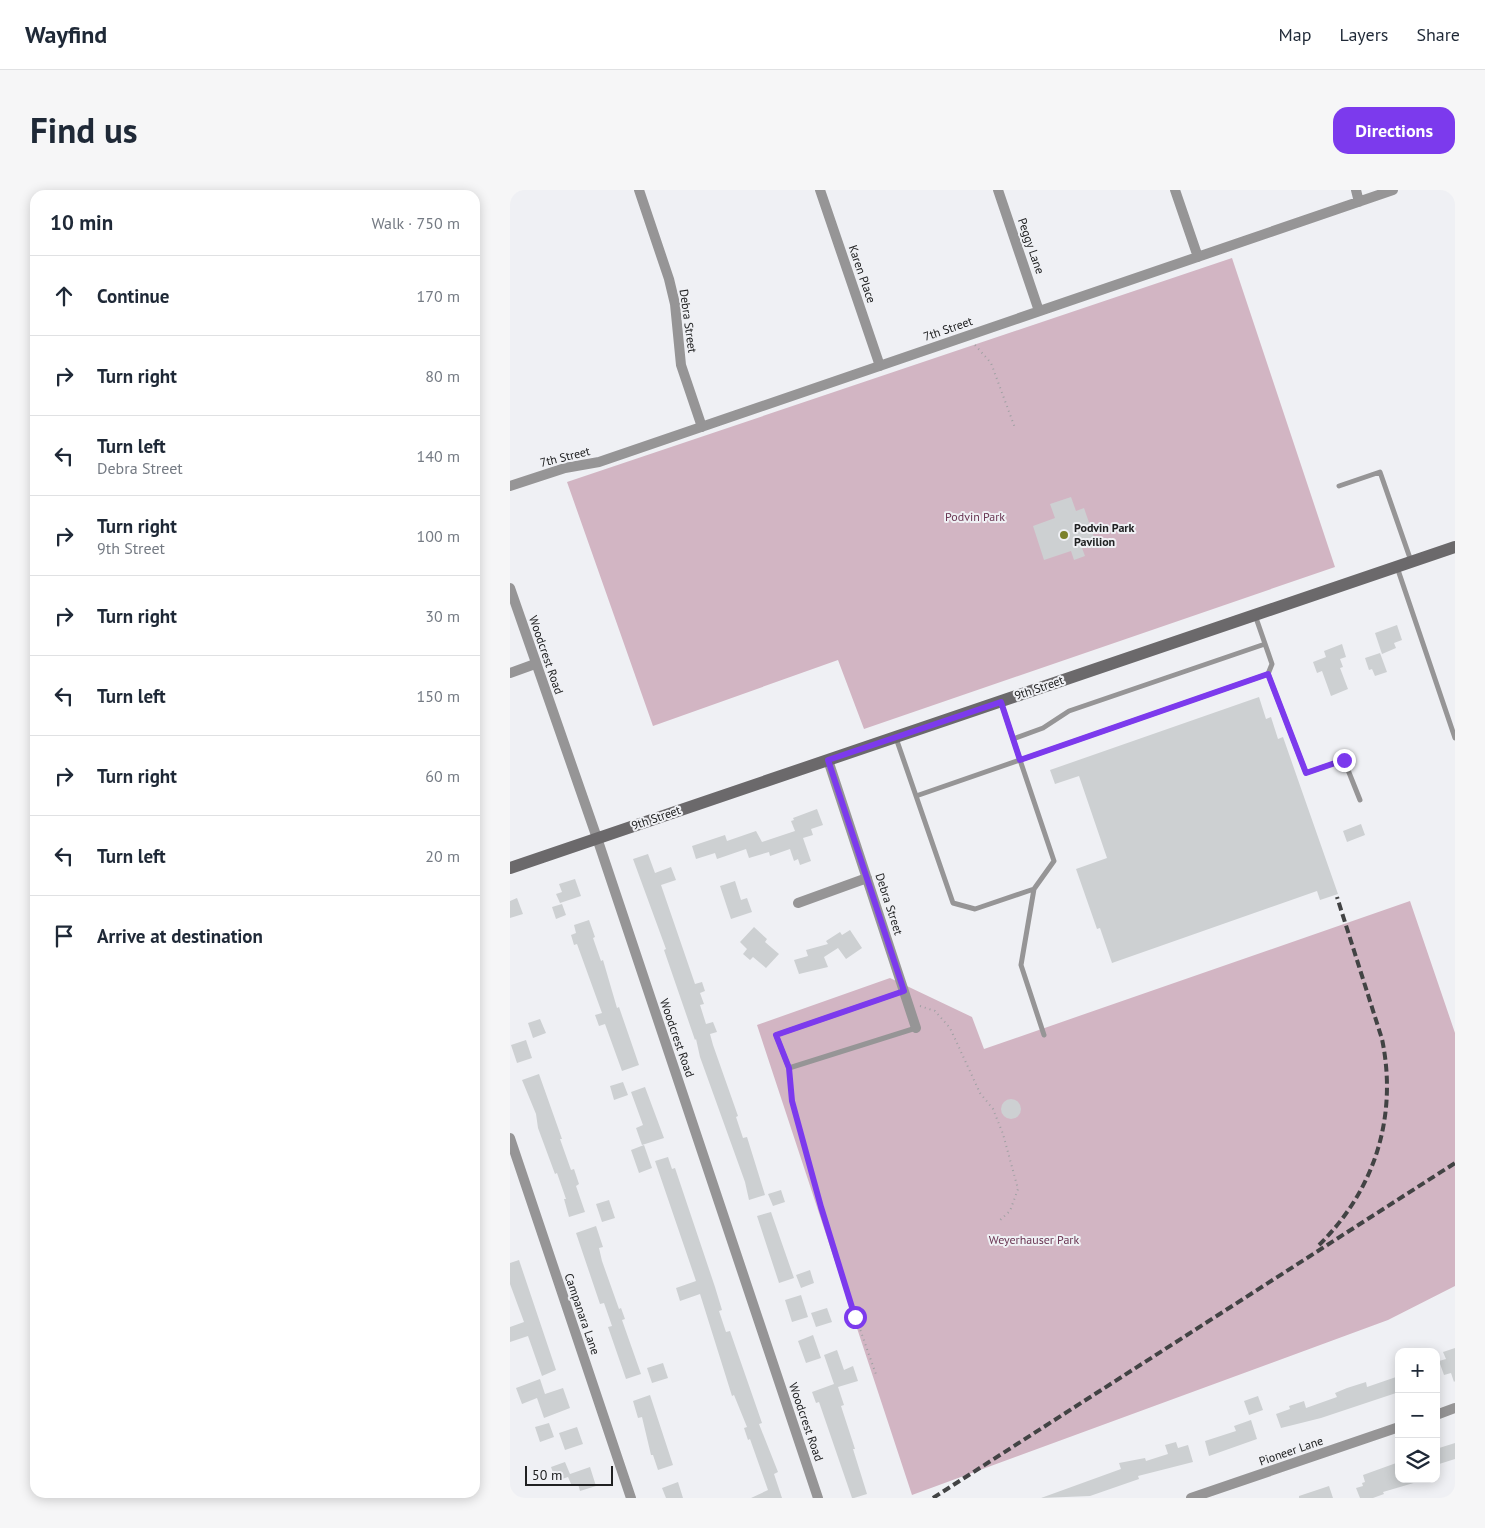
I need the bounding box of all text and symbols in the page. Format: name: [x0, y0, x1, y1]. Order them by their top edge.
text: Wayfind: [25, 19, 107, 50]
text: Map: [1279, 23, 1311, 46]
text: Layers: [1339, 23, 1388, 46]
text: Share: [1416, 23, 1460, 46]
text: Find us: [30, 107, 138, 153]
button: Directions: [1333, 107, 1455, 154]
text: 10 min: [50, 209, 113, 236]
text: Walk · 750 m: [371, 213, 460, 233]
street label: Peggy Lane: [1015, 216, 1048, 276]
street label: Karen Place: [846, 243, 879, 305]
icon: ahead: [50, 282, 78, 310]
text: Continue: [97, 284, 169, 308]
text: 170 m: [417, 286, 460, 306]
street label: Debra Street: [677, 288, 700, 354]
street label: 7th Street: [921, 313, 974, 344]
icon: right: [50, 362, 78, 390]
text: Turn right: [97, 364, 177, 388]
text: 80 m: [425, 366, 460, 386]
text: Turn left: [97, 434, 166, 458]
icon: left: [50, 442, 78, 470]
street label: 7th Street: [538, 443, 591, 470]
text: 140 m: [417, 446, 460, 466]
text: Debra Street: [97, 458, 183, 478]
park label: Podvin Park: [945, 509, 1005, 524]
text: Turn right: [97, 514, 177, 538]
place label: Podvin Park Pavilion: [1074, 520, 1135, 549]
icon: right: [50, 522, 78, 550]
text: 100 m: [417, 526, 460, 546]
marker: Podvin Park Pavilion: [1058, 529, 1070, 541]
text: 9th Street: [97, 538, 165, 558]
icon: right: [50, 602, 78, 630]
text: Turn right: [97, 604, 177, 628]
text: 30 m: [425, 606, 460, 626]
street label: Woodcrest Road: [526, 614, 567, 696]
street label: 9th Street: [1012, 672, 1065, 703]
icon: left: [50, 682, 78, 710]
text: Turn left: [97, 684, 166, 708]
text: 150 m: [417, 686, 460, 706]
route end: [1333, 749, 1356, 772]
icon: right: [50, 762, 78, 790]
text: Turn right: [97, 764, 177, 788]
text: 60 m: [425, 766, 460, 786]
street label: 9th Street: [629, 802, 682, 833]
icon: left: [50, 842, 78, 870]
text: Turn left: [97, 844, 166, 868]
text: 20 m: [425, 846, 460, 866]
street label: Debra Street: [872, 871, 907, 937]
icon: arrive: [50, 922, 78, 950]
text: Arrive at destination: [97, 924, 263, 948]
street label: Woodcrest Road: [657, 997, 698, 1079]
park label: Weyerhauser Park: [989, 1232, 1079, 1247]
street label: Campanara Lane: [562, 1271, 603, 1357]
route start: [844, 1306, 867, 1329]
map controls: [1395, 1348, 1440, 1483]
button: +: [1395, 1348, 1440, 1393]
street label: Woodcrest Road: [786, 1381, 827, 1463]
button: −: [1395, 1393, 1440, 1438]
street label: Pioneer Lane: [1257, 1433, 1325, 1468]
button: layers: [1395, 1438, 1440, 1483]
scale bar: [525, 1463, 612, 1486]
text: 50 m: [532, 1466, 562, 1484]

